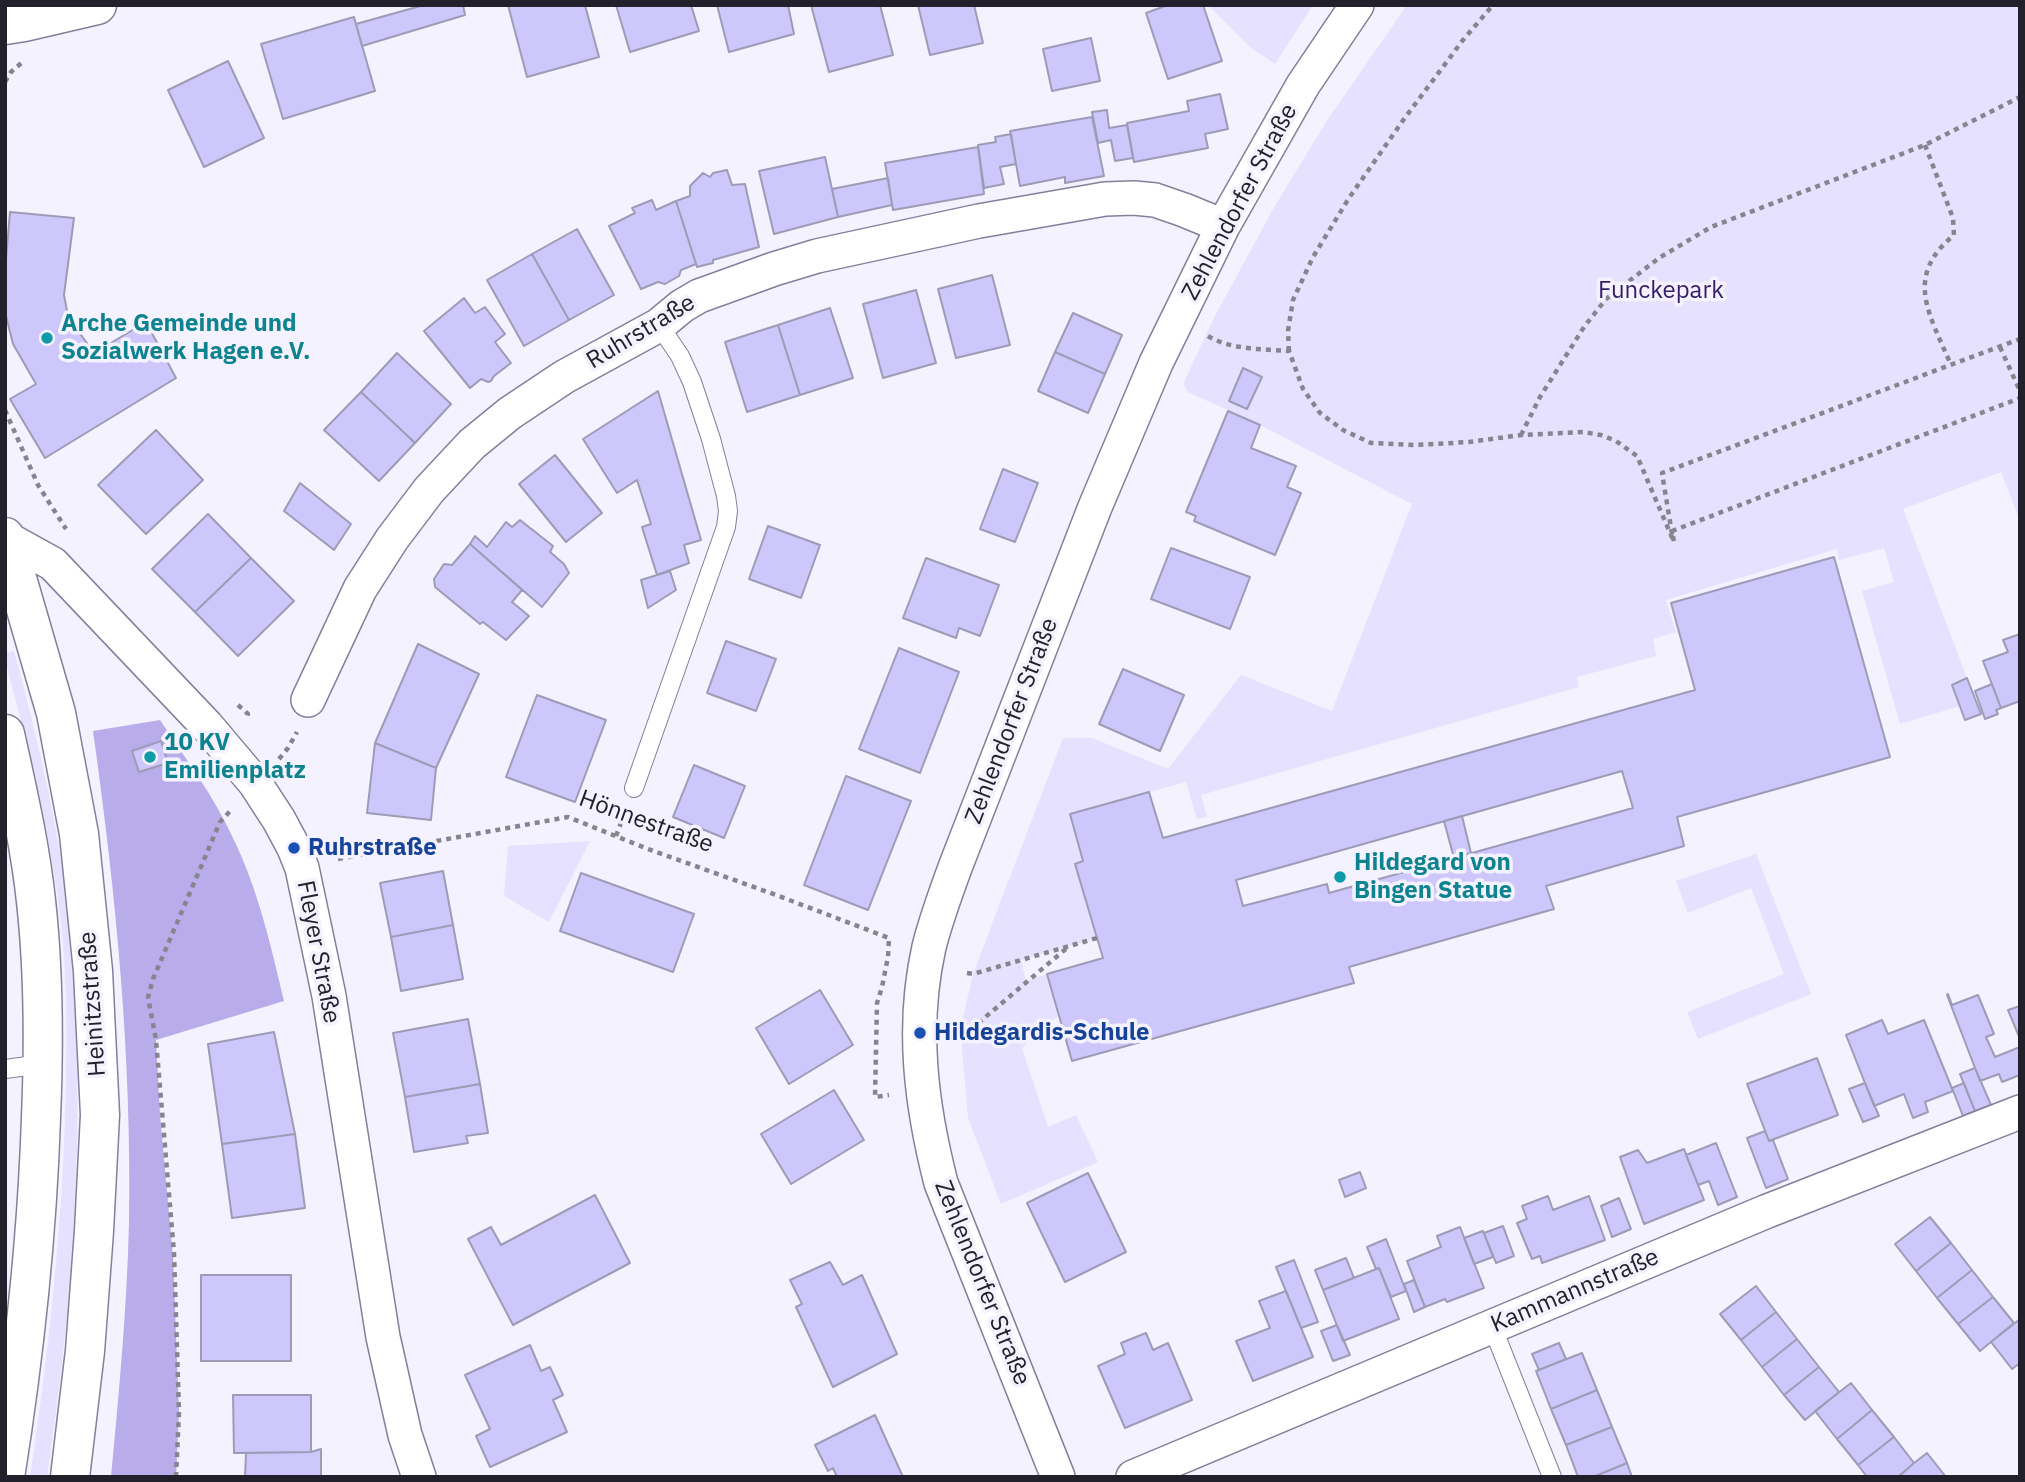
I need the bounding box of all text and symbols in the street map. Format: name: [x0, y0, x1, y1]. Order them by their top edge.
street label: Zehlendorfer Straße: [1176, 99, 1304, 305]
park label: Funckepark: [1598, 277, 1724, 305]
street label: Ruhrstraße: [582, 288, 700, 376]
place label: Arche Gemeinde und Sozialwerk Hagen e.V.: [61, 310, 310, 366]
marker: Arche Gemeinde und Sozialwerk Hagen e.V.: [39, 330, 55, 346]
street label: Zehlendorfer Straße: [960, 614, 1064, 828]
place label: 10 KV Emilienplatz: [164, 729, 306, 785]
marker: 10 KV Emilienplatz: [142, 749, 158, 765]
street label: Hönnestraße: [575, 784, 717, 860]
place label: Ruhrstraße: [308, 834, 437, 862]
marker: Ruhrstraße: [286, 840, 302, 856]
place label: Hildegard von Bingen Statue: [1354, 849, 1512, 905]
marker: Hildegard von Bingen Statue: [1332, 869, 1348, 885]
street label: Fleyer Straße: [290, 878, 346, 1026]
street label: Heinitzstraße: [74, 931, 112, 1077]
place label: Hildegardis-Schule: [934, 1019, 1150, 1047]
marker: Hildegardis-Schule: [912, 1025, 928, 1041]
street label: Zehlendorfer Straße: [928, 1177, 1036, 1389]
street label: Kammannstraße: [1487, 1243, 1663, 1339]

